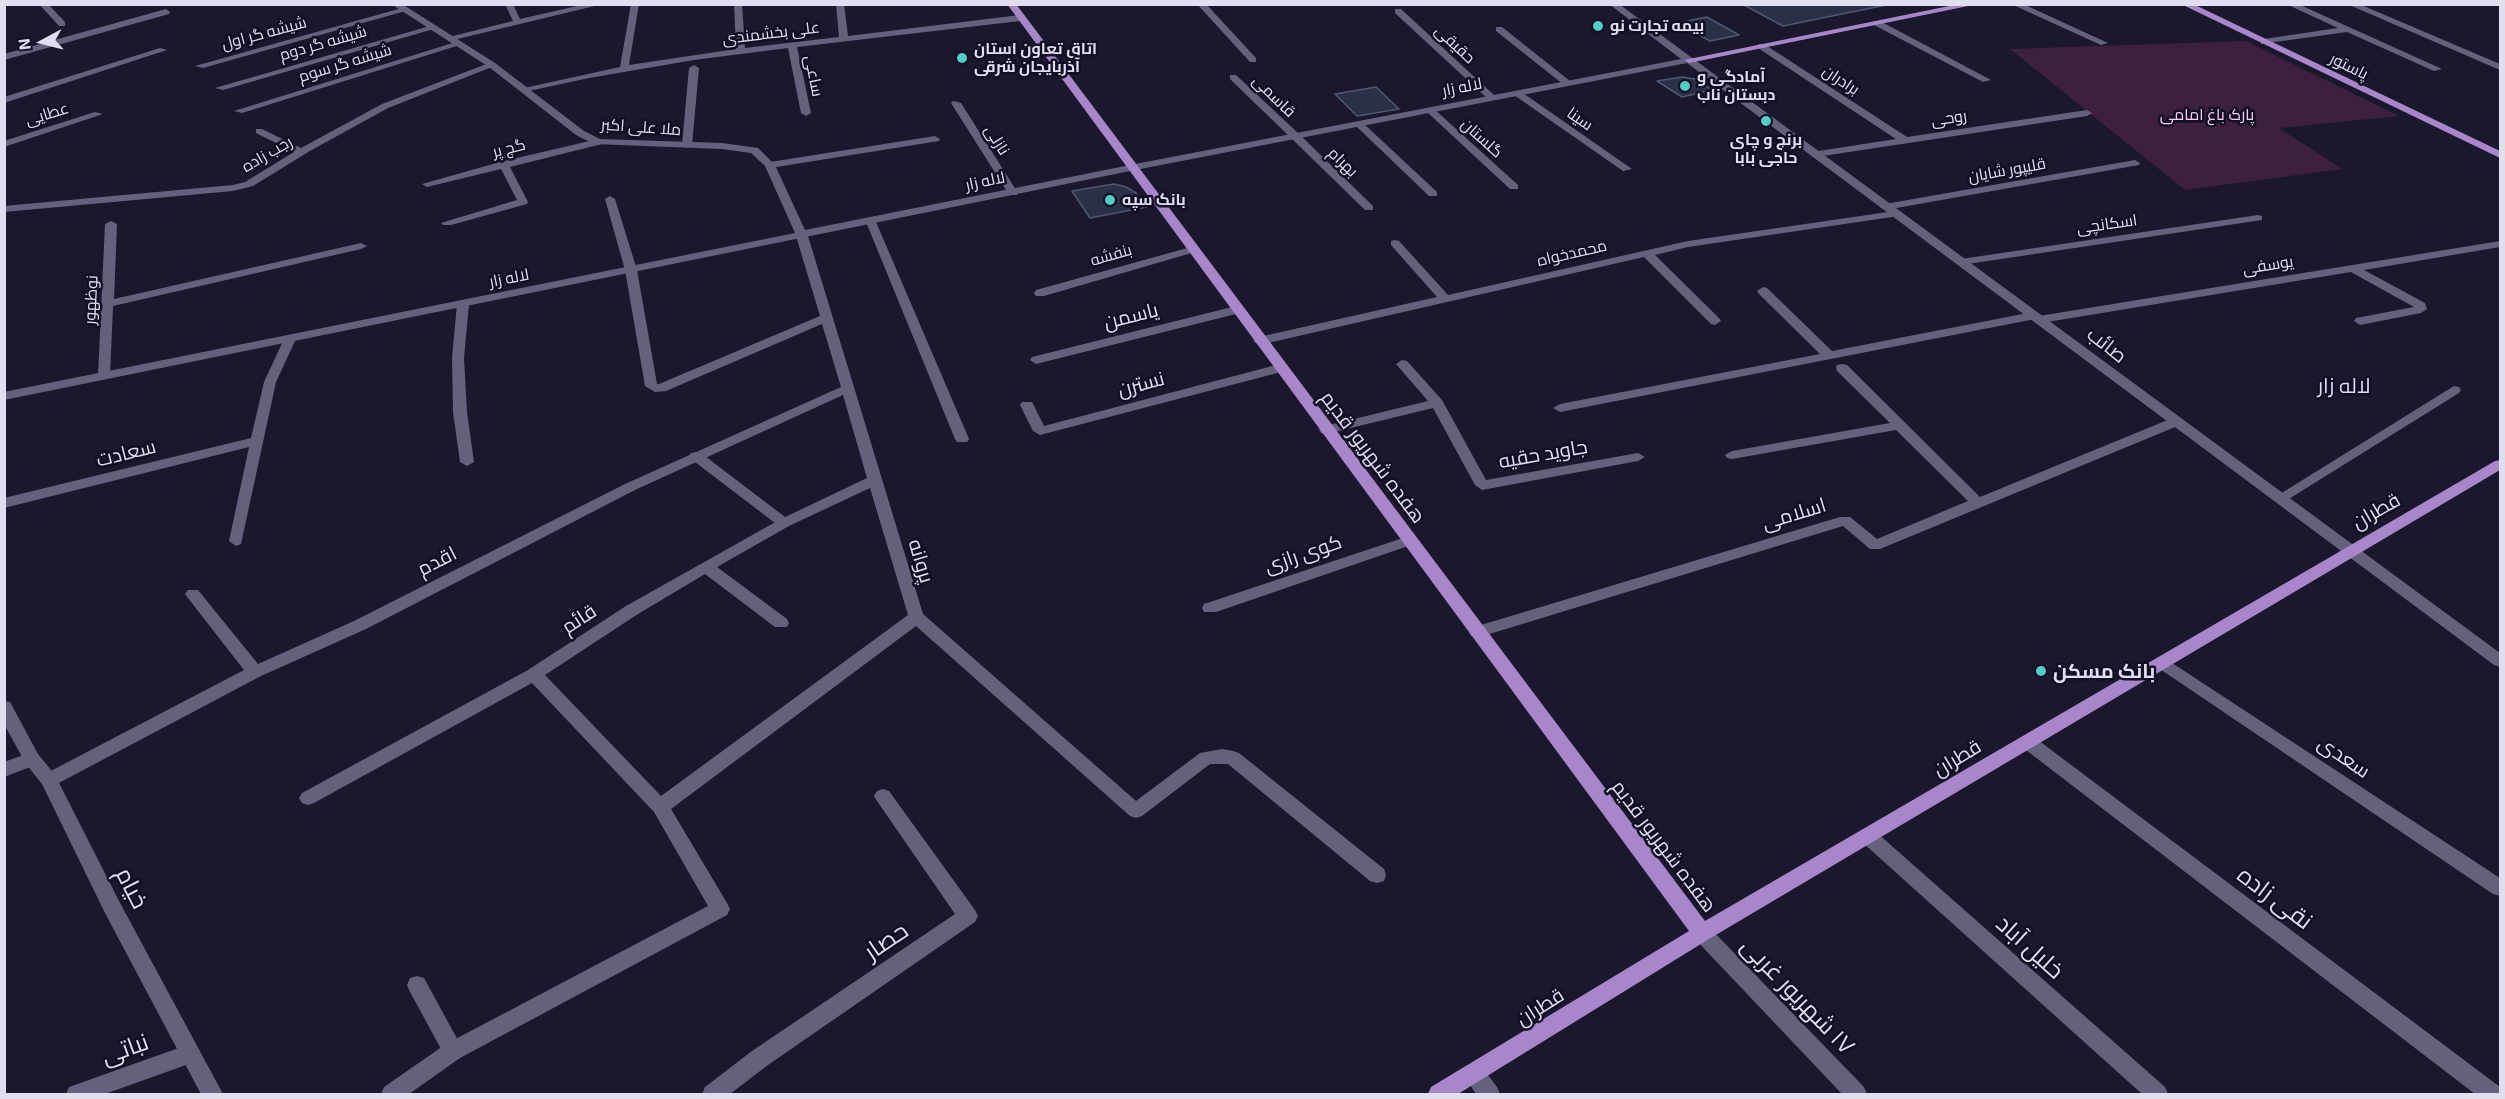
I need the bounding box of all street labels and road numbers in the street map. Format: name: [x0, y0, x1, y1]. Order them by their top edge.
street label: شیشه گر اول: [219, 12, 309, 54]
street label: علی بخشمندی: [721, 17, 821, 49]
street label: شیشه گر دوم: [277, 21, 369, 65]
street label: حقیقی: [1431, 21, 1479, 67]
street label: شیشه گر سوم: [296, 40, 394, 86]
street label: پاستور: [2327, 49, 2371, 83]
street label: ساعی: [801, 54, 827, 98]
street label: برادران: [1819, 61, 1863, 99]
street label: قاسمی: [1248, 71, 1300, 121]
street label: لاله زار: [1440, 74, 1484, 100]
street label: عطایی: [23, 98, 71, 130]
street label: سینا: [1563, 103, 1597, 135]
street label: روحی: [1930, 106, 1968, 130]
street label: گلستان: [1457, 114, 1507, 162]
street label: ملا علی اکبر: [600, 115, 682, 139]
street label: نازلی: [980, 121, 1014, 159]
street label: رجب زاده: [238, 132, 296, 176]
street label: گچ پر: [490, 135, 528, 161]
street label: بهرام: [1324, 143, 1362, 181]
street label: قلیپور شایان: [1967, 154, 2047, 186]
street label: لاله زار: [963, 167, 1007, 195]
street label: اسکانچی: [2076, 210, 2138, 238]
street label: محمدخواه: [1535, 236, 1609, 270]
street label: بنفشه: [1088, 240, 1134, 270]
street label: یوسفی: [2241, 252, 2295, 278]
street label: لاله زار: [487, 265, 531, 291]
street label: نوظهور: [80, 275, 102, 325]
street label: یاسمن: [1101, 298, 1161, 334]
street label: صائب: [2082, 322, 2132, 368]
street label: نسترن: [1115, 366, 1167, 402]
street label: هفده شهریور قدیم: [1315, 386, 1431, 528]
street label: سعادت: [94, 434, 158, 472]
street label: جاوید حقیه: [1497, 434, 1589, 474]
street label: قطران: [2348, 488, 2404, 534]
street label: اسلامی: [1759, 493, 1829, 535]
street label: کوی رازی: [1261, 530, 1345, 578]
street label: پروانه: [903, 536, 939, 586]
street label: اقدم: [413, 541, 461, 581]
street label: قائم: [557, 599, 601, 639]
street label: سعدی: [2313, 731, 2375, 783]
street label: قطران: [1929, 734, 1985, 782]
street label: هفده شهریور قدیم: [1606, 775, 1722, 917]
street label: نقی زاده: [2232, 860, 2318, 936]
street label: خیام: [110, 863, 154, 913]
street label: خلیل آباد: [1990, 909, 2070, 985]
street label: حصار: [858, 916, 914, 966]
street label: ١٧ شهریور غربی: [1735, 931, 1861, 1061]
street label: قطران: [1512, 983, 1568, 1031]
street label: نباتی: [97, 1027, 153, 1071]

